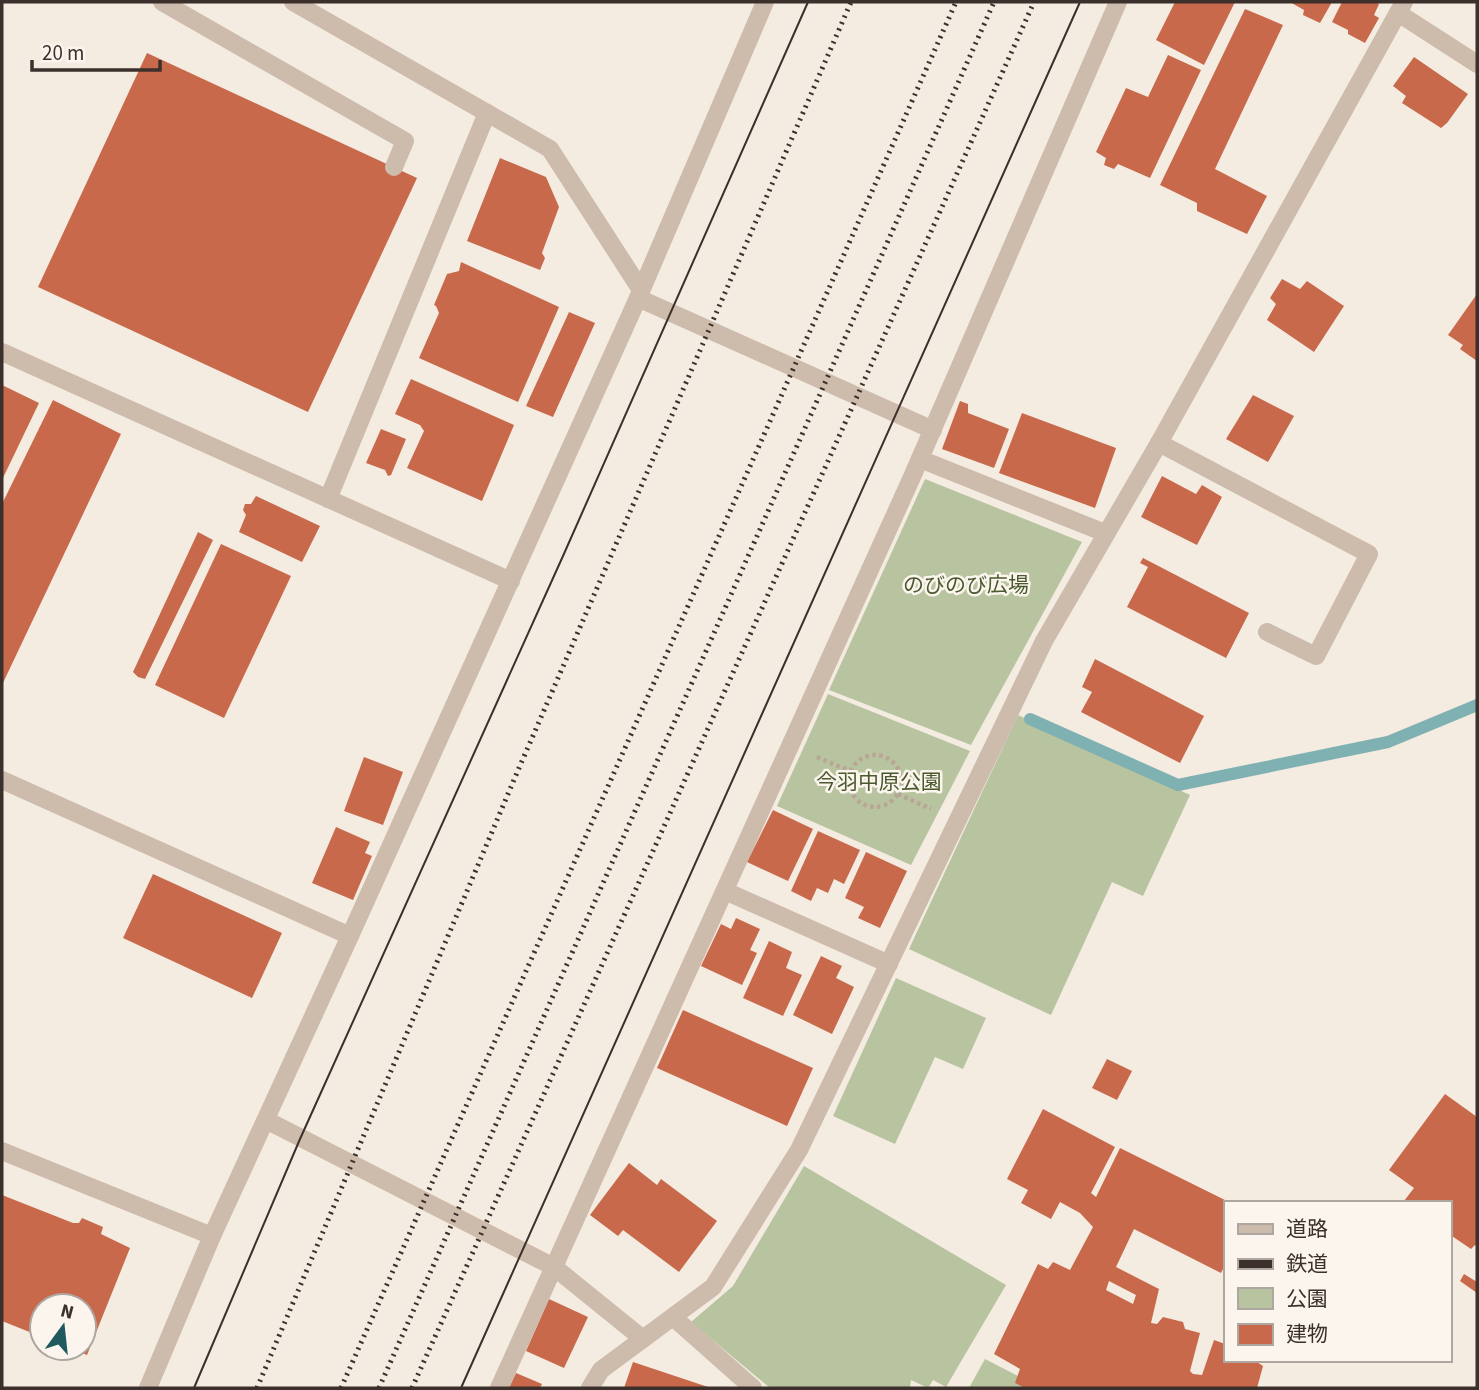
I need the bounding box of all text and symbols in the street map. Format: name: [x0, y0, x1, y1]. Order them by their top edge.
scale bar: [32, 28, 159, 72]
text: 20 m: [42, 38, 84, 68]
park label: のびのび広場: [903, 570, 1029, 600]
park label: 今羽中原公園: [816, 767, 942, 797]
legend: [1224, 1201, 1451, 1362]
text: 道路: [1286, 1214, 1328, 1244]
text: 鉄道: [1286, 1249, 1328, 1279]
text: 公園: [1286, 1284, 1328, 1314]
north arrow: [28, 1292, 98, 1362]
text: N: [57, 1297, 77, 1327]
text: 建物: [1286, 1319, 1328, 1349]

